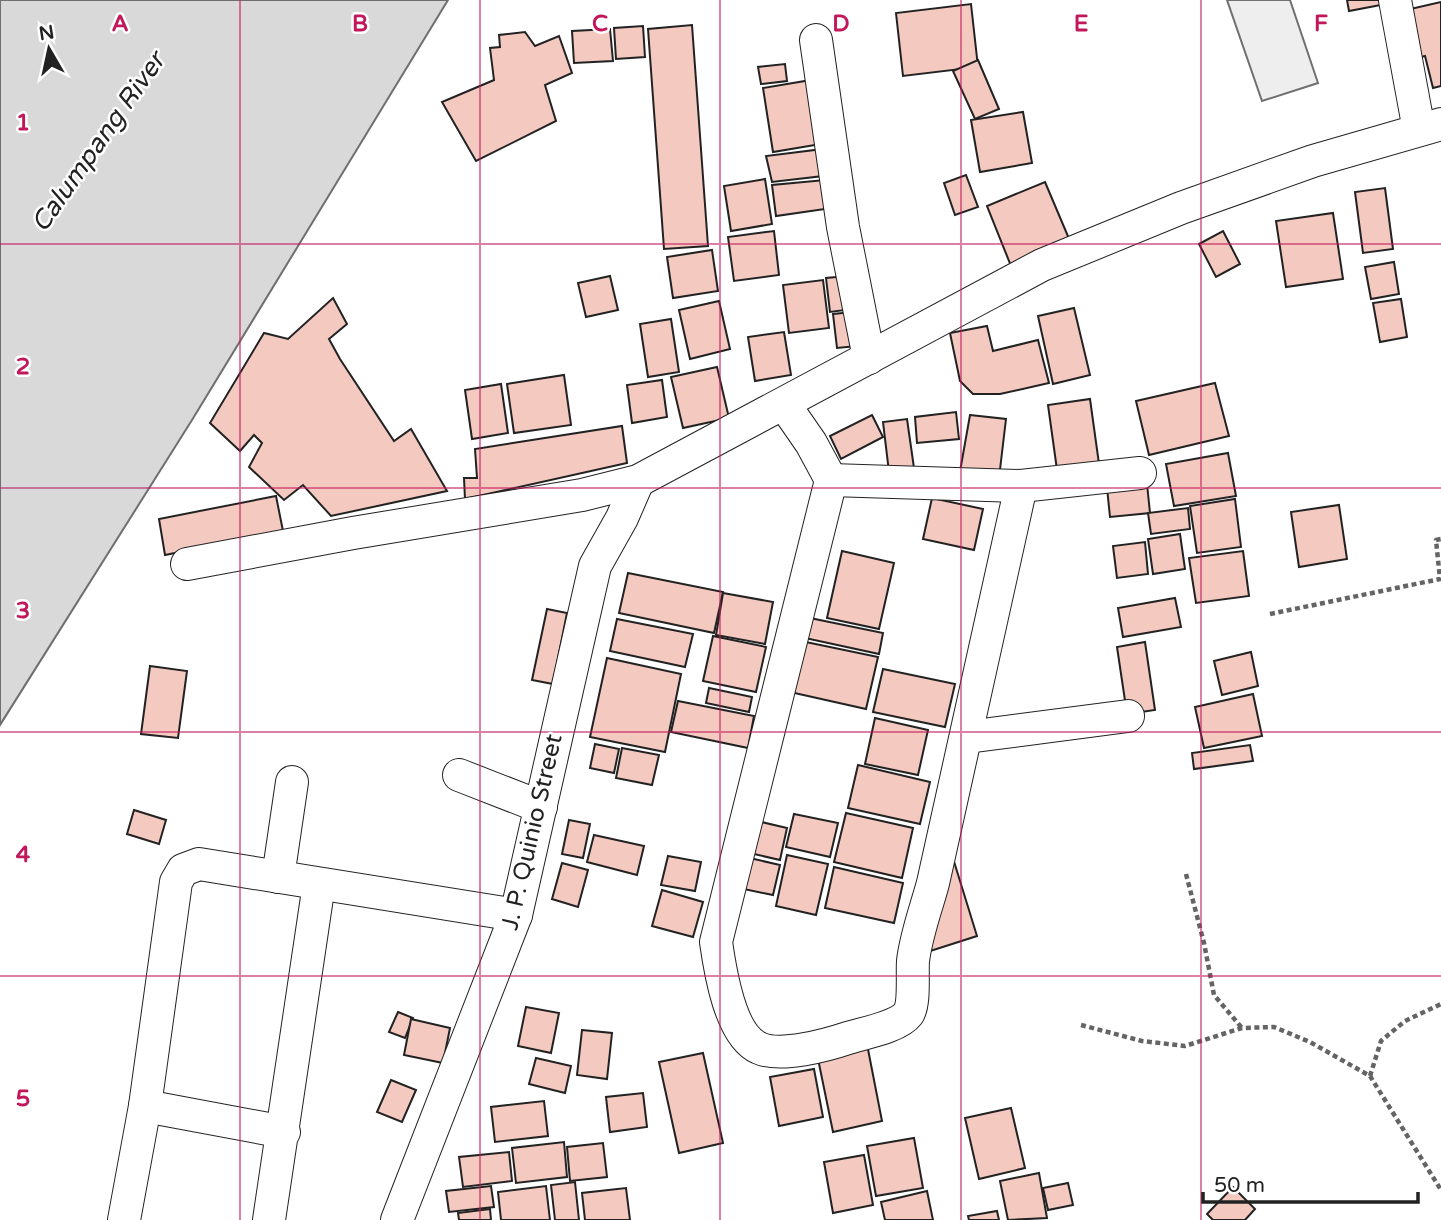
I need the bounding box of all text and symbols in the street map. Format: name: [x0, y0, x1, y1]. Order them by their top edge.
text: A: [111, 10, 129, 38]
text: B: [352, 10, 368, 38]
text: C: [592, 10, 608, 38]
text: D: [832, 10, 850, 38]
text: E: [1074, 10, 1088, 38]
text: F: [1314, 10, 1328, 38]
north arrow: [14, 14, 84, 84]
text: N: [37, 21, 56, 45]
water label: Calumpang River: [24, 44, 173, 238]
text: 1: [16, 109, 30, 137]
text: 2: [16, 353, 30, 381]
text: 3: [16, 597, 30, 625]
street label: J. P. Quinio Street: [495, 731, 569, 933]
text: 4: [16, 841, 31, 869]
text: 5: [16, 1085, 30, 1113]
scale bar: [1203, 1160, 1418, 1204]
text: 50 m: [1214, 1173, 1265, 1198]

